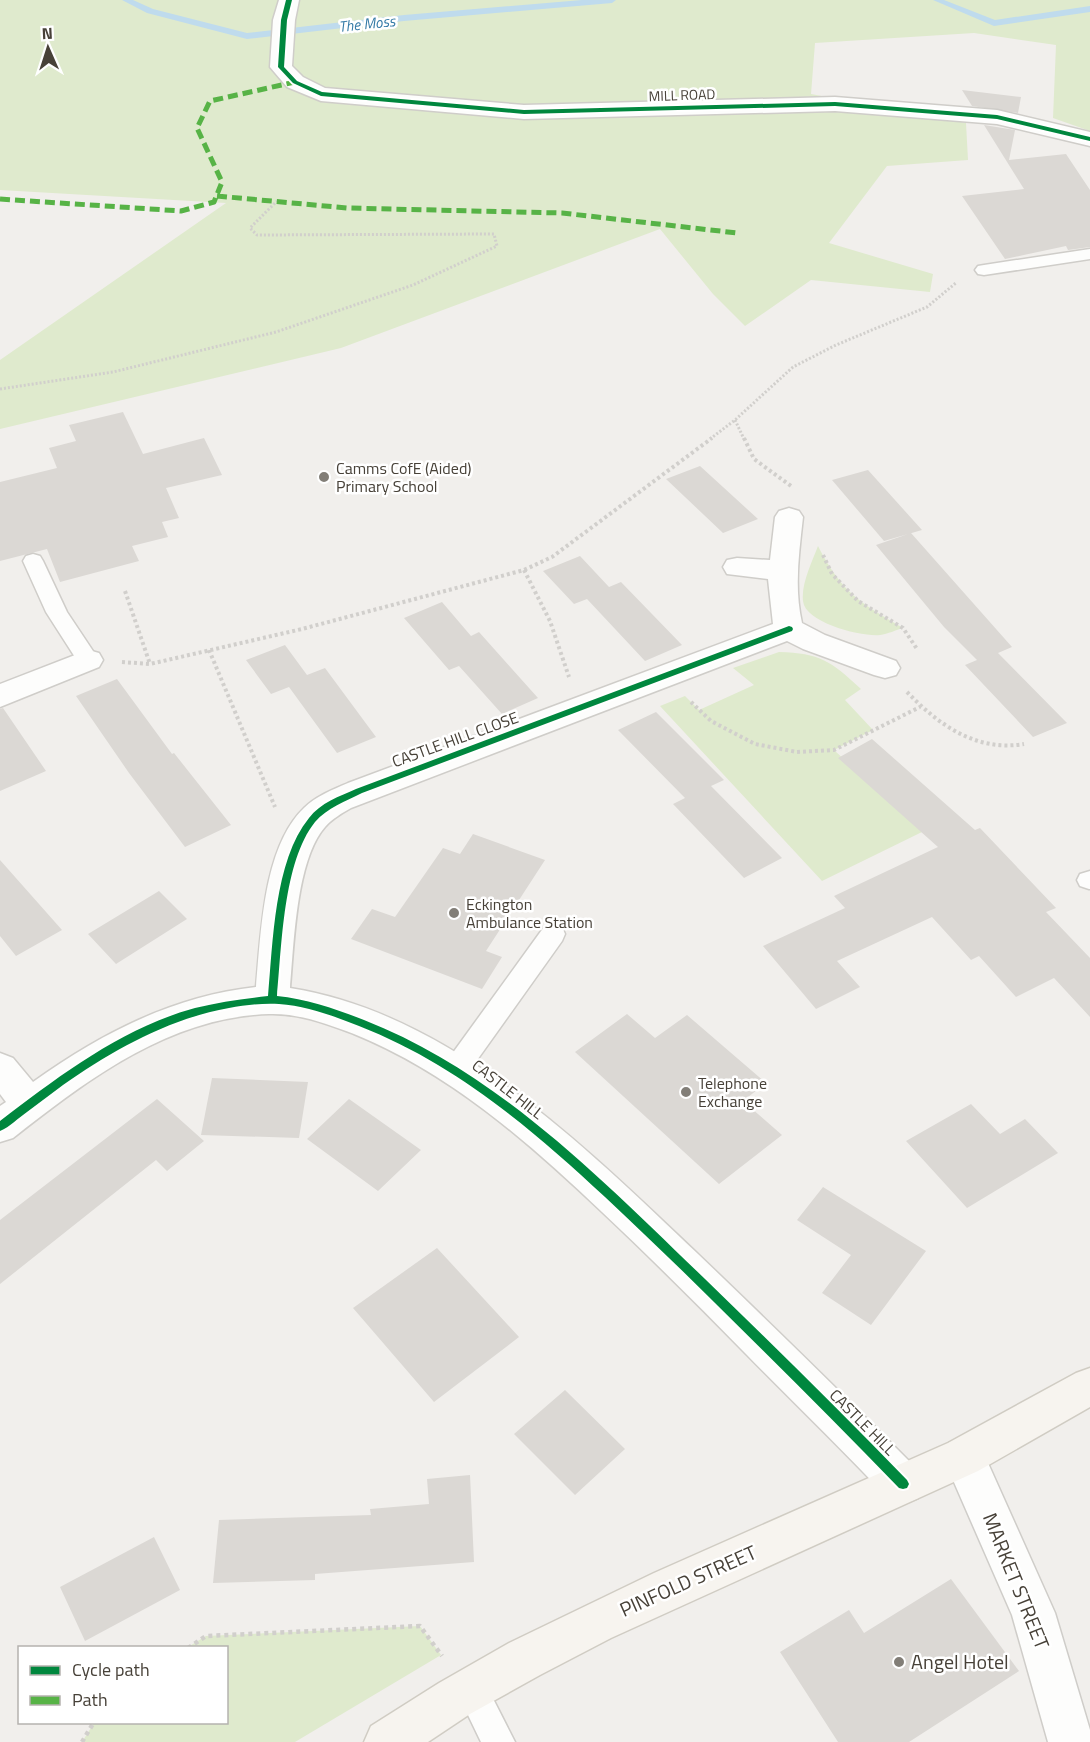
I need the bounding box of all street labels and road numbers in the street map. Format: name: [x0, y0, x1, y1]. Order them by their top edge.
street label: MILL ROAD: [648, 83, 716, 106]
street label: CASTLE HILL CLOSE: [388, 705, 522, 773]
street label: CASTLE HILL: [467, 1053, 549, 1125]
street label: CASTLE HILL: [824, 1383, 902, 1461]
street label: MARKET STREET: [975, 1508, 1058, 1654]
street label: PINFOLD STREET: [614, 1536, 762, 1625]

